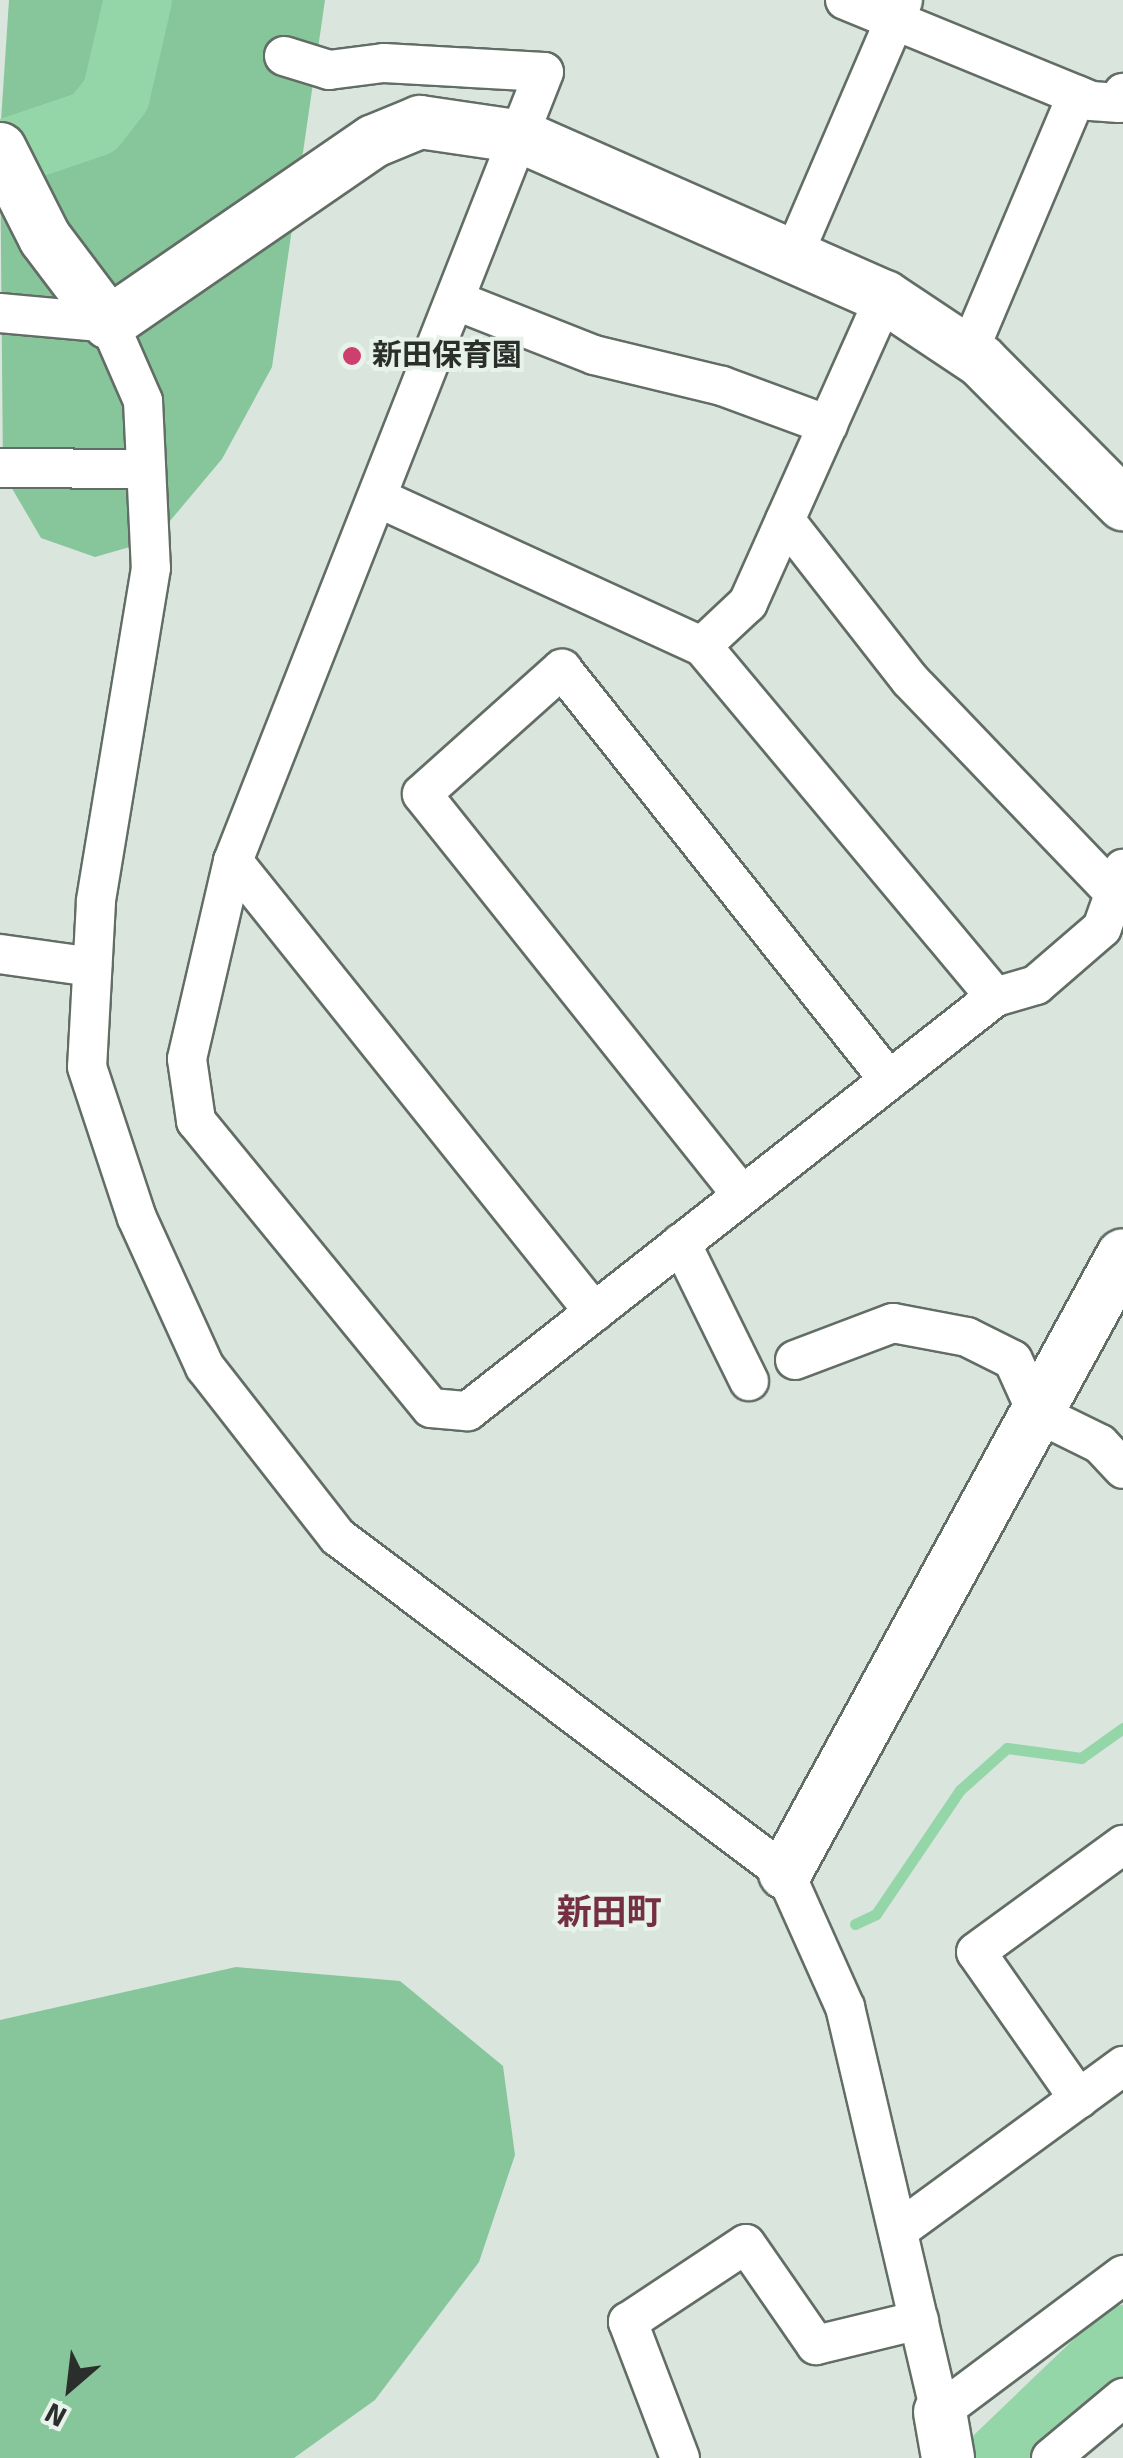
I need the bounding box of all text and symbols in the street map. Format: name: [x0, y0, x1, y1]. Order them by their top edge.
place label: 新田保育園: [372, 338, 522, 374]
marker: 新田保育園: [341, 345, 363, 367]
district label: 新田町: [557, 1892, 661, 1934]
north arrow: [20, 2338, 120, 2438]
text: N: [39, 2395, 73, 2434]

